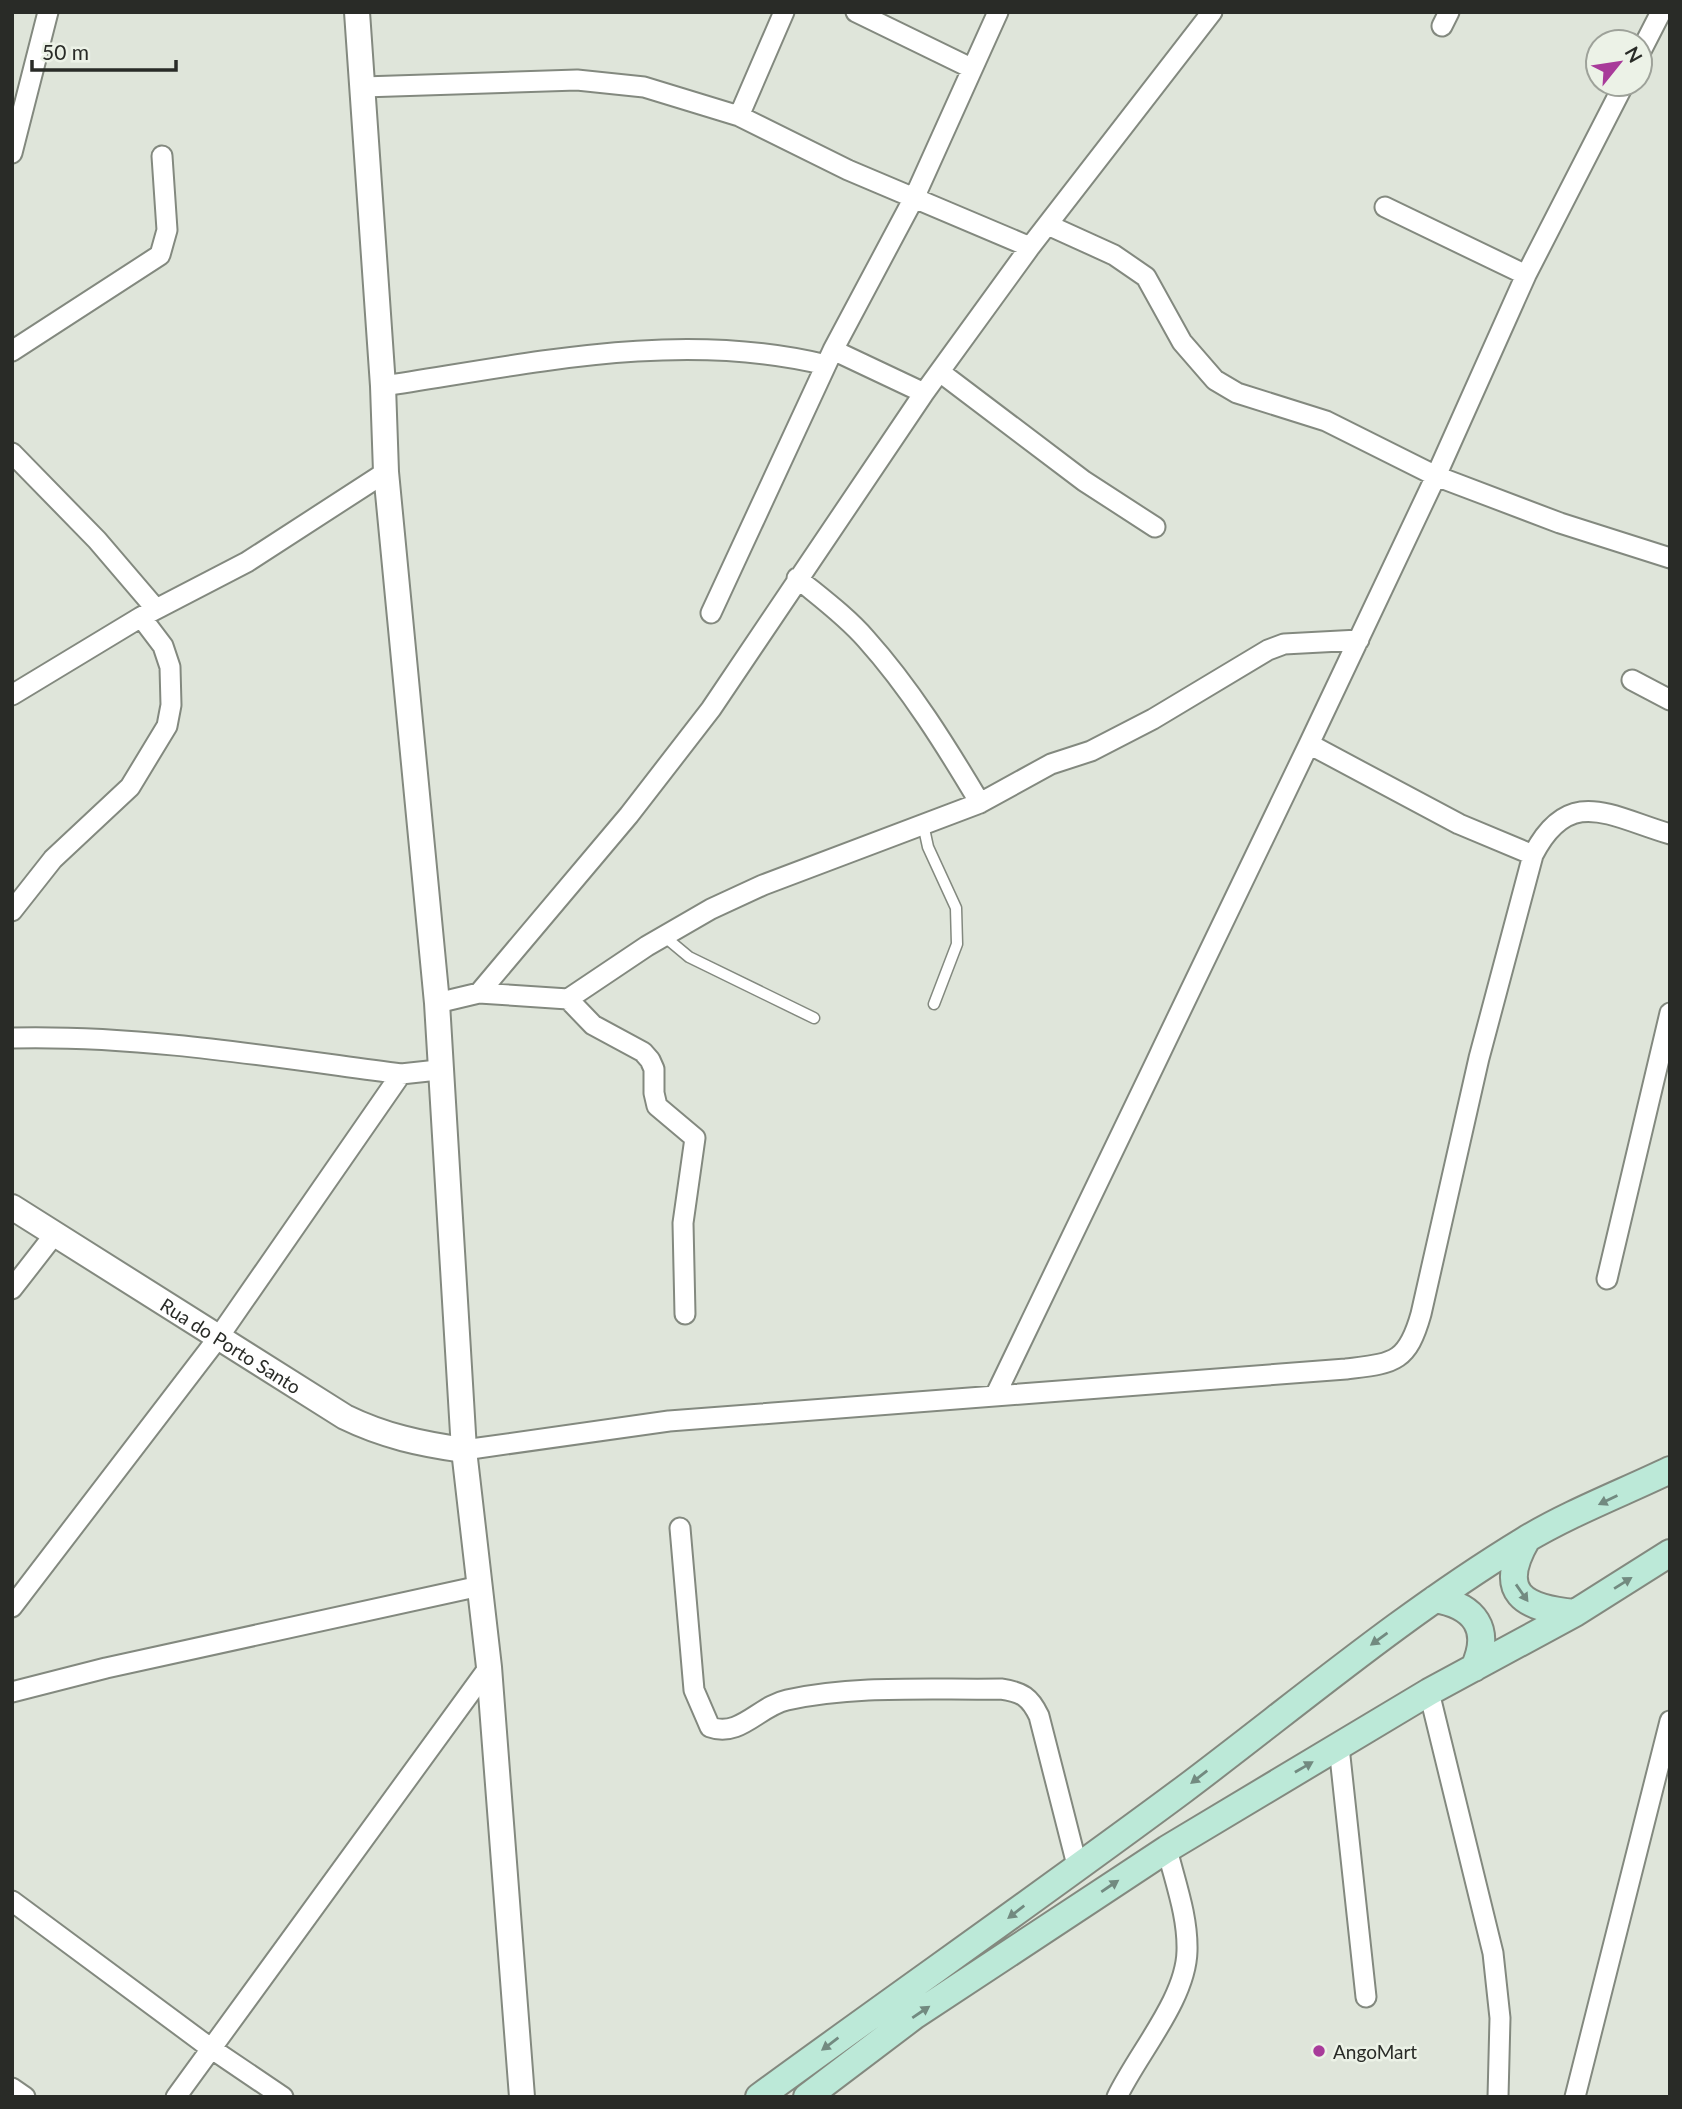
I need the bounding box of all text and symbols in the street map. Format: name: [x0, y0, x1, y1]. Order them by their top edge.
scale bar: [32, 28, 175, 72]
north arrow: [1584, 28, 1654, 98]
text: 50 m: [42, 39, 89, 64]
text: N: [1621, 42, 1648, 66]
street label: Rua do Porto Santo: [157, 1292, 305, 1398]
one-way arrow: [1598, 1494, 1618, 1505]
one-way arrow: [1613, 1577, 1632, 1590]
one-way arrow: [1515, 1584, 1529, 1603]
one-way arrow: [1370, 1631, 1388, 1645]
one-way arrow: [1294, 1761, 1314, 1773]
one-way arrow: [1190, 1770, 1208, 1784]
one-way arrow: [1101, 1879, 1119, 1893]
one-way arrow: [1007, 1905, 1025, 1920]
one-way arrow: [912, 2005, 930, 2019]
one-way arrow: [822, 2036, 840, 2051]
place label: AngoMart: [1333, 2040, 1417, 2063]
marker: AngoMart: [1311, 2043, 1327, 2059]

